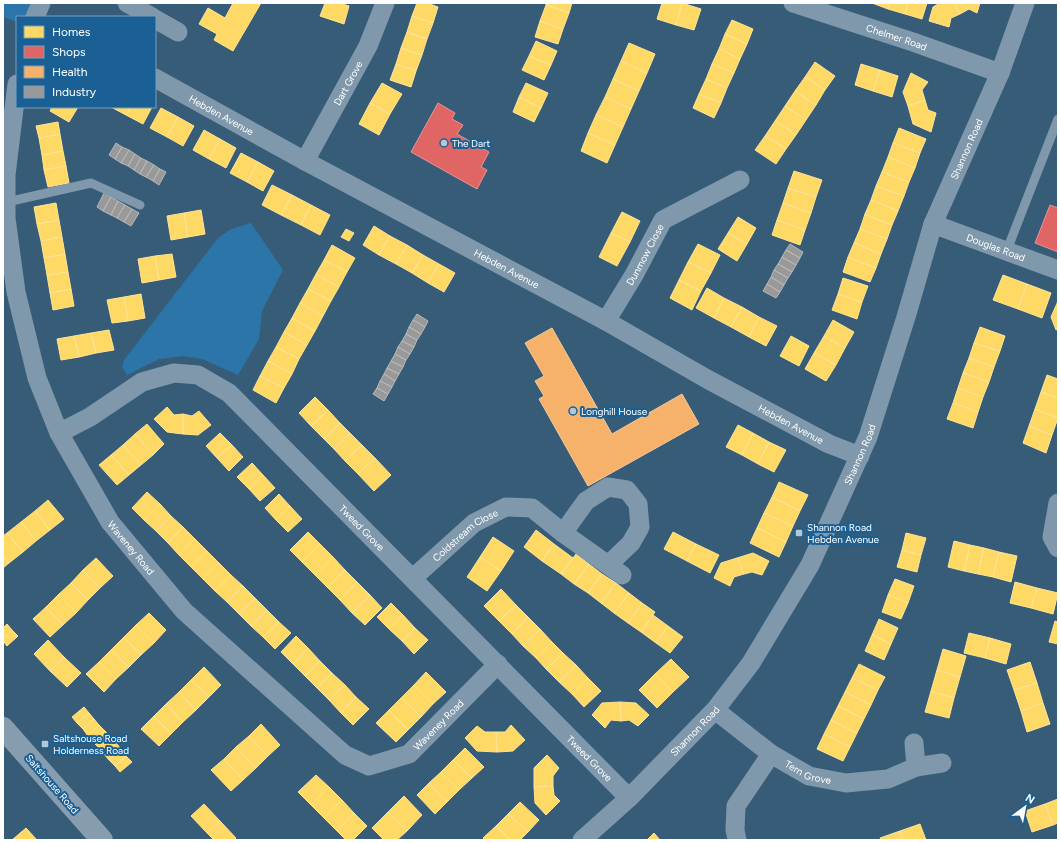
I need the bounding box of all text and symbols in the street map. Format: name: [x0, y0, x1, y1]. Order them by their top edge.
legend: [16, 16, 156, 108]
street label: Chelmer Road: [865, 21, 929, 53]
text: Homes: [52, 25, 91, 39]
text: Shops: [52, 45, 86, 59]
street label: Dart Grove: [330, 58, 365, 108]
text: Health: [52, 65, 88, 79]
text: Industry: [52, 85, 97, 99]
street label: Hebden Avenue: [187, 92, 257, 138]
street label: Shannon Road: [947, 117, 985, 181]
place label: The Dart: [452, 137, 490, 150]
marker: The Dart: [439, 138, 449, 148]
street label: Dunmow Close: [623, 221, 667, 288]
street label: Douglas Road: [965, 230, 1027, 264]
street label: Hebden Avenue: [472, 246, 542, 291]
street label: Hebden Avenue: [756, 401, 826, 447]
place label: Longhill House: [581, 405, 648, 418]
marker: Longhill House: [568, 406, 578, 416]
street label: Shannon Road: [841, 422, 878, 487]
street label: Tweed Grove: [336, 502, 388, 554]
street label: Coldstream Close: [429, 505, 500, 564]
street label: Waveney Road: [105, 518, 158, 577]
place label: Shannon Road Hebden Avenue: [807, 521, 880, 546]
marker: Shannon Road Hebden Avenue: [794, 528, 804, 538]
street label: Waveney Road: [410, 696, 466, 753]
street label: Shannon Road: [667, 703, 722, 759]
place label: Saltshouse Road Holderness Road: [53, 732, 129, 757]
street label: Tweed Grove: [564, 732, 616, 784]
marker: Saltshouse Road Holderness Road: [40, 739, 50, 749]
street label: Saltshouse Road: [23, 752, 81, 816]
street label: Tern Grove: [783, 757, 833, 787]
north arrow: [1005, 787, 1045, 827]
text: N: [1023, 791, 1037, 807]

